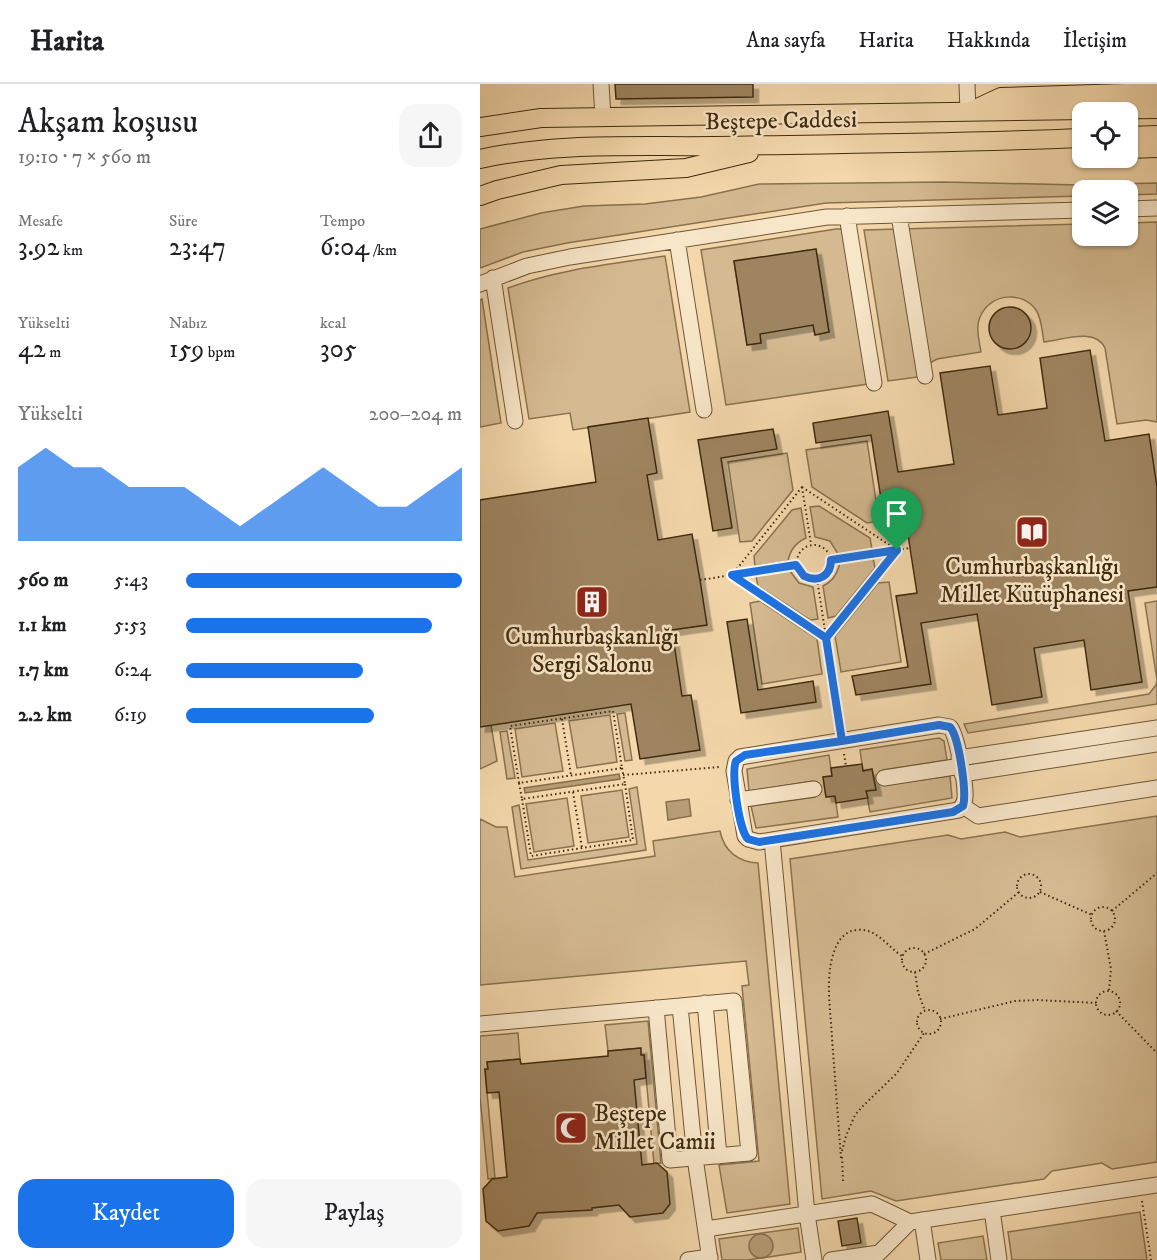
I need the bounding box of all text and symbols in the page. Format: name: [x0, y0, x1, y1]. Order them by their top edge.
text: Harita: [30, 24, 104, 59]
text: Ana sayfa: [746, 28, 826, 54]
text: Harita: [859, 28, 914, 54]
text: Hakkında: [947, 28, 1030, 54]
text: İletişim: [1063, 28, 1127, 54]
text: Akşam koşusu: [18, 102, 198, 143]
map controls: [1072, 102, 1138, 246]
button: locate: [1072, 102, 1138, 168]
button: share: [399, 104, 462, 167]
street label: Beştepe Caddesi: [705, 105, 857, 137]
text: 19:10 · 7 × 560 m: [18, 145, 151, 170]
button: layers: [1072, 180, 1138, 246]
text: Mesafe: [18, 211, 63, 231]
text: Süre: [169, 211, 198, 231]
text: Tempo: [320, 211, 365, 231]
text: 3.92: [18, 231, 60, 264]
text: 23:47: [169, 231, 226, 264]
text: 6:04: [320, 231, 369, 264]
text: km: [60, 240, 83, 260]
text: /km: [369, 240, 397, 260]
text: Yükselti: [18, 313, 70, 333]
text: Nabız: [169, 313, 207, 333]
text: kcal: [320, 313, 346, 333]
text: 42: [18, 333, 46, 366]
text: 159: [169, 333, 204, 366]
text: 305: [320, 333, 357, 366]
text: m: [46, 342, 61, 362]
text: bpm: [204, 342, 235, 362]
text: Yükselti: [18, 402, 83, 427]
text: 200–204 m: [369, 402, 462, 427]
pin: [871, 488, 922, 550]
icon: arrive: [880, 497, 913, 530]
library icon: Cumhurbaşkanlığı Millet Kütüphanesi: [1014, 514, 1050, 550]
place label: Cumhurbaşkanlığı Millet Kütüphanesi: [940, 552, 1124, 610]
text: 560 m: [18, 568, 68, 593]
text: 5:43: [114, 568, 148, 593]
building icon: Cumhurbaşkanlığı Sergi Salonu: [574, 584, 610, 620]
text: 1.1 km: [18, 613, 67, 638]
text: 5:53: [114, 613, 147, 638]
place label: Cumhurbaşkanlığı Sergi Salonu: [505, 622, 679, 680]
text: 1.7 km: [18, 658, 69, 683]
text: 6:24: [114, 658, 151, 683]
text: 2.2 km: [18, 703, 72, 728]
text: 6:19: [114, 703, 147, 728]
place label: Beştepe Millet Camii: [594, 1099, 716, 1157]
mosque icon: Beştepe Millet Camii: [553, 1110, 589, 1146]
button: Kaydet: [18, 1179, 234, 1248]
button: Paylaş: [246, 1179, 462, 1248]

